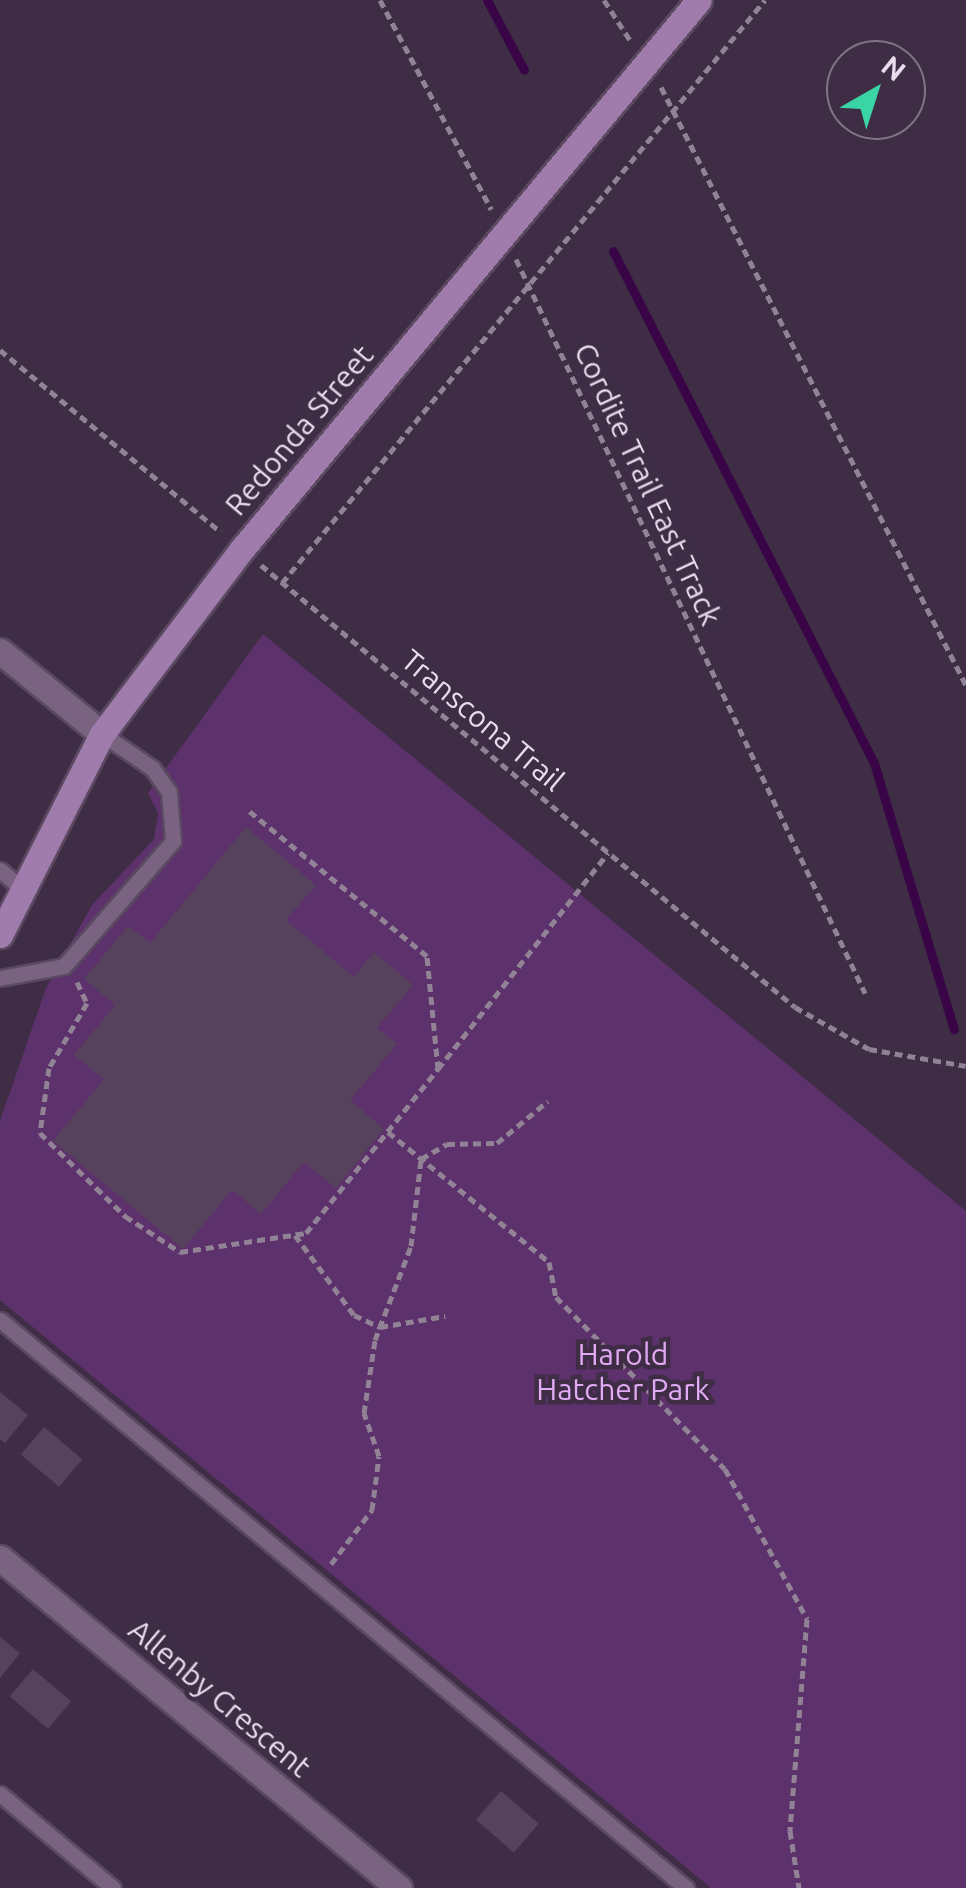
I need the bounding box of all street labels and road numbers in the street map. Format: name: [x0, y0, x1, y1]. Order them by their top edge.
street label: Cordite Trail East Track: [567, 337, 729, 631]
street label: Redonda Street: [217, 338, 381, 522]
street label: Transcona Trail: [394, 642, 572, 798]
street label: Allenby Crescent: [122, 1611, 318, 1785]

